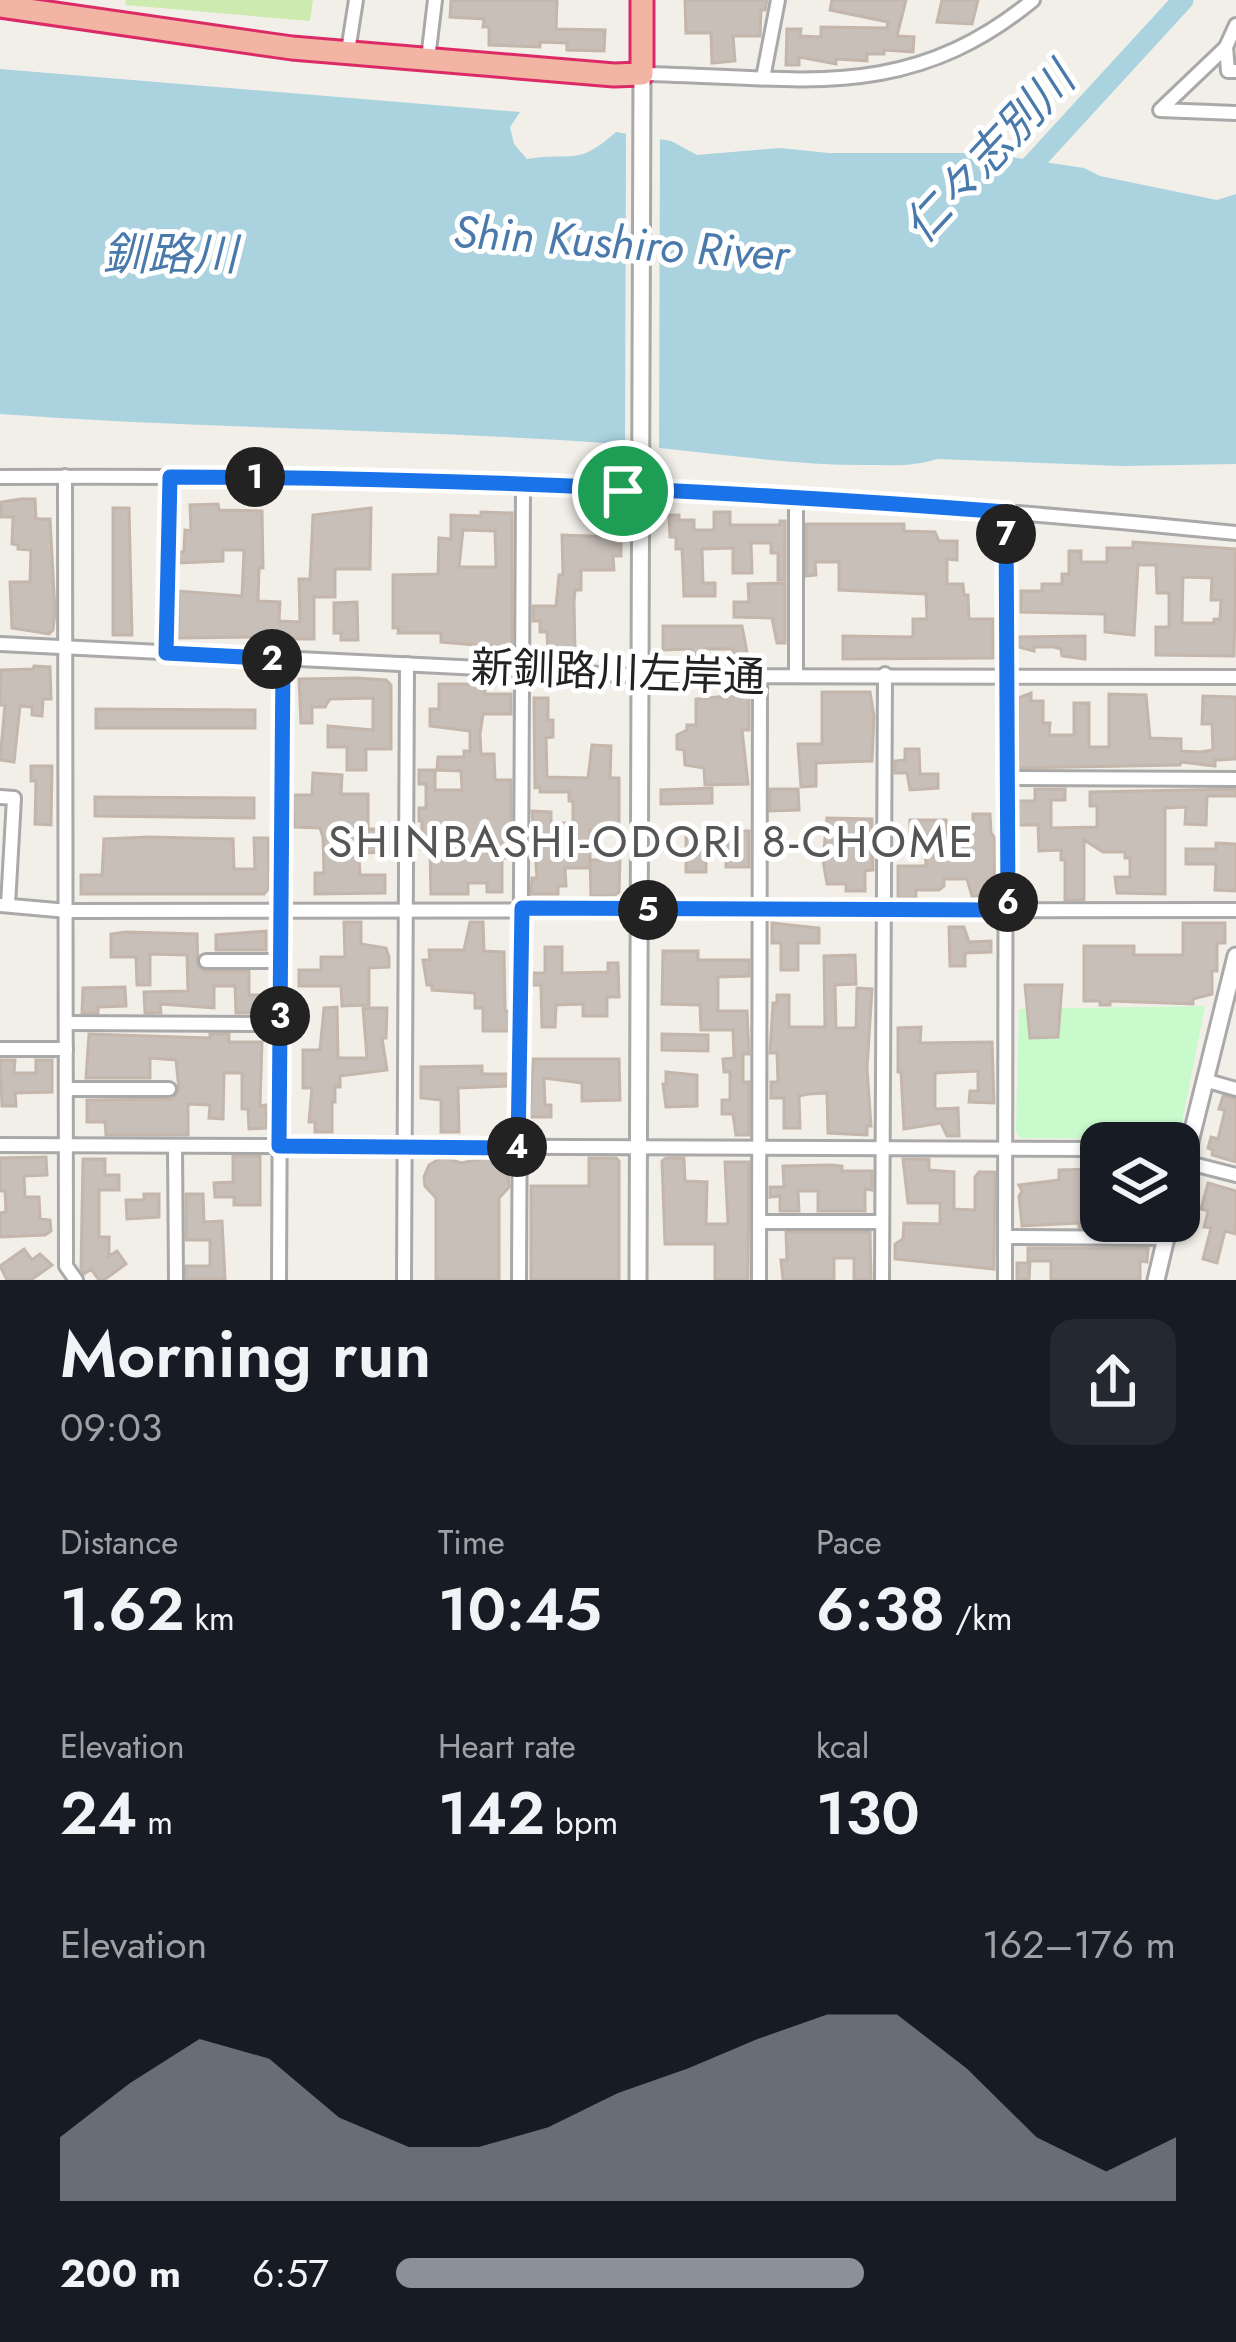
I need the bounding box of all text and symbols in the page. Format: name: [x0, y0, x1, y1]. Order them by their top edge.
water label: 仁々志別川: [889, 46, 1092, 257]
water label: Shin Kushiro River: [451, 199, 793, 287]
water label: 釧路川: [102, 222, 241, 287]
pin: [572, 440, 674, 542]
pin: 1: [225, 447, 285, 507]
text: 1: [247, 453, 263, 500]
icon: arrive: [590, 458, 656, 524]
pin: 7: [976, 504, 1036, 564]
text: 7: [996, 510, 1016, 557]
pin: 2: [242, 629, 302, 689]
text: 2: [261, 635, 283, 682]
street label: 新釧路川左岸通: [470, 636, 766, 708]
district label: SHINBASHI-ODORI 8-CHOME: [328, 809, 976, 874]
pin: 6: [978, 872, 1038, 932]
text: 6: [997, 878, 1019, 925]
pin: 5: [618, 880, 678, 940]
text: 5: [637, 886, 659, 933]
pin: 3: [250, 986, 310, 1046]
text: 3: [270, 992, 290, 1039]
pin: 4: [487, 1117, 547, 1177]
map controls: [1080, 1122, 1200, 1242]
button: layers: [1080, 1122, 1200, 1242]
text: 4: [505, 1123, 529, 1170]
text: Morning run: [60, 1306, 431, 1402]
button: share: [1050, 1319, 1176, 1445]
text: 09:03: [60, 1399, 162, 1456]
text: Distance: [60, 1519, 178, 1566]
text: Time: [438, 1519, 505, 1566]
text: Pace: [816, 1519, 882, 1566]
text: 1.62: [60, 1566, 185, 1653]
text: 10:45: [438, 1566, 602, 1653]
text: 6:38: [816, 1566, 945, 1653]
text: km: [185, 1595, 235, 1642]
text: /km: [945, 1595, 1012, 1642]
text: Elevation: [60, 1723, 184, 1770]
text: Heart rate: [438, 1723, 576, 1770]
text: kcal: [816, 1723, 869, 1770]
text: 24: [60, 1770, 137, 1857]
text: 142: [438, 1770, 545, 1857]
text: 130: [816, 1770, 920, 1857]
text: m: [137, 1799, 173, 1846]
text: bpm: [545, 1799, 618, 1846]
text: Elevation: [60, 1916, 207, 1973]
text: 162–176 m: [982, 1916, 1176, 1973]
text: 200 m: [60, 2245, 181, 2302]
text: 6:57: [252, 2245, 329, 2302]

